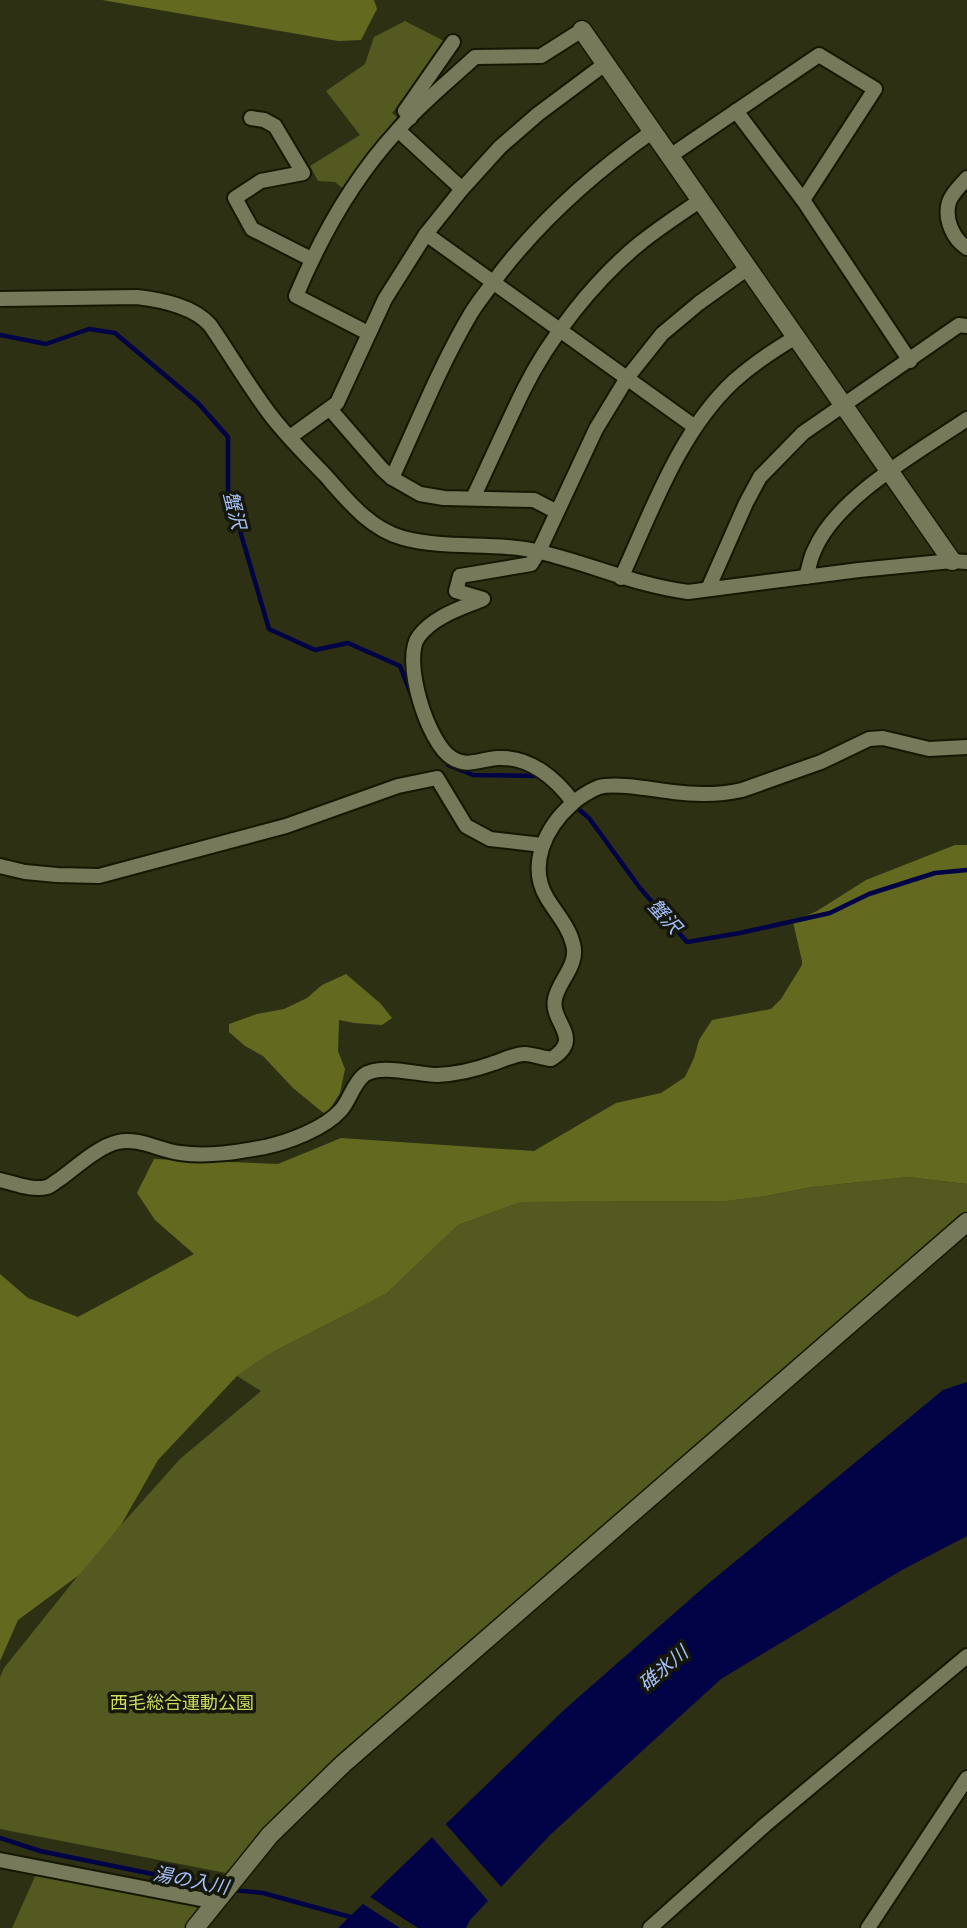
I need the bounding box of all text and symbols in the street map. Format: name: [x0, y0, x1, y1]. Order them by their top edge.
water label: 蟹沢: [219, 489, 252, 534]
water label: 蟹沢: [643, 894, 689, 940]
water label: 碓氷川: [633, 1639, 694, 1696]
park label: 西毛総合運動公園: [110, 1691, 254, 1714]
water label: 湯の入川: [151, 1861, 233, 1899]

